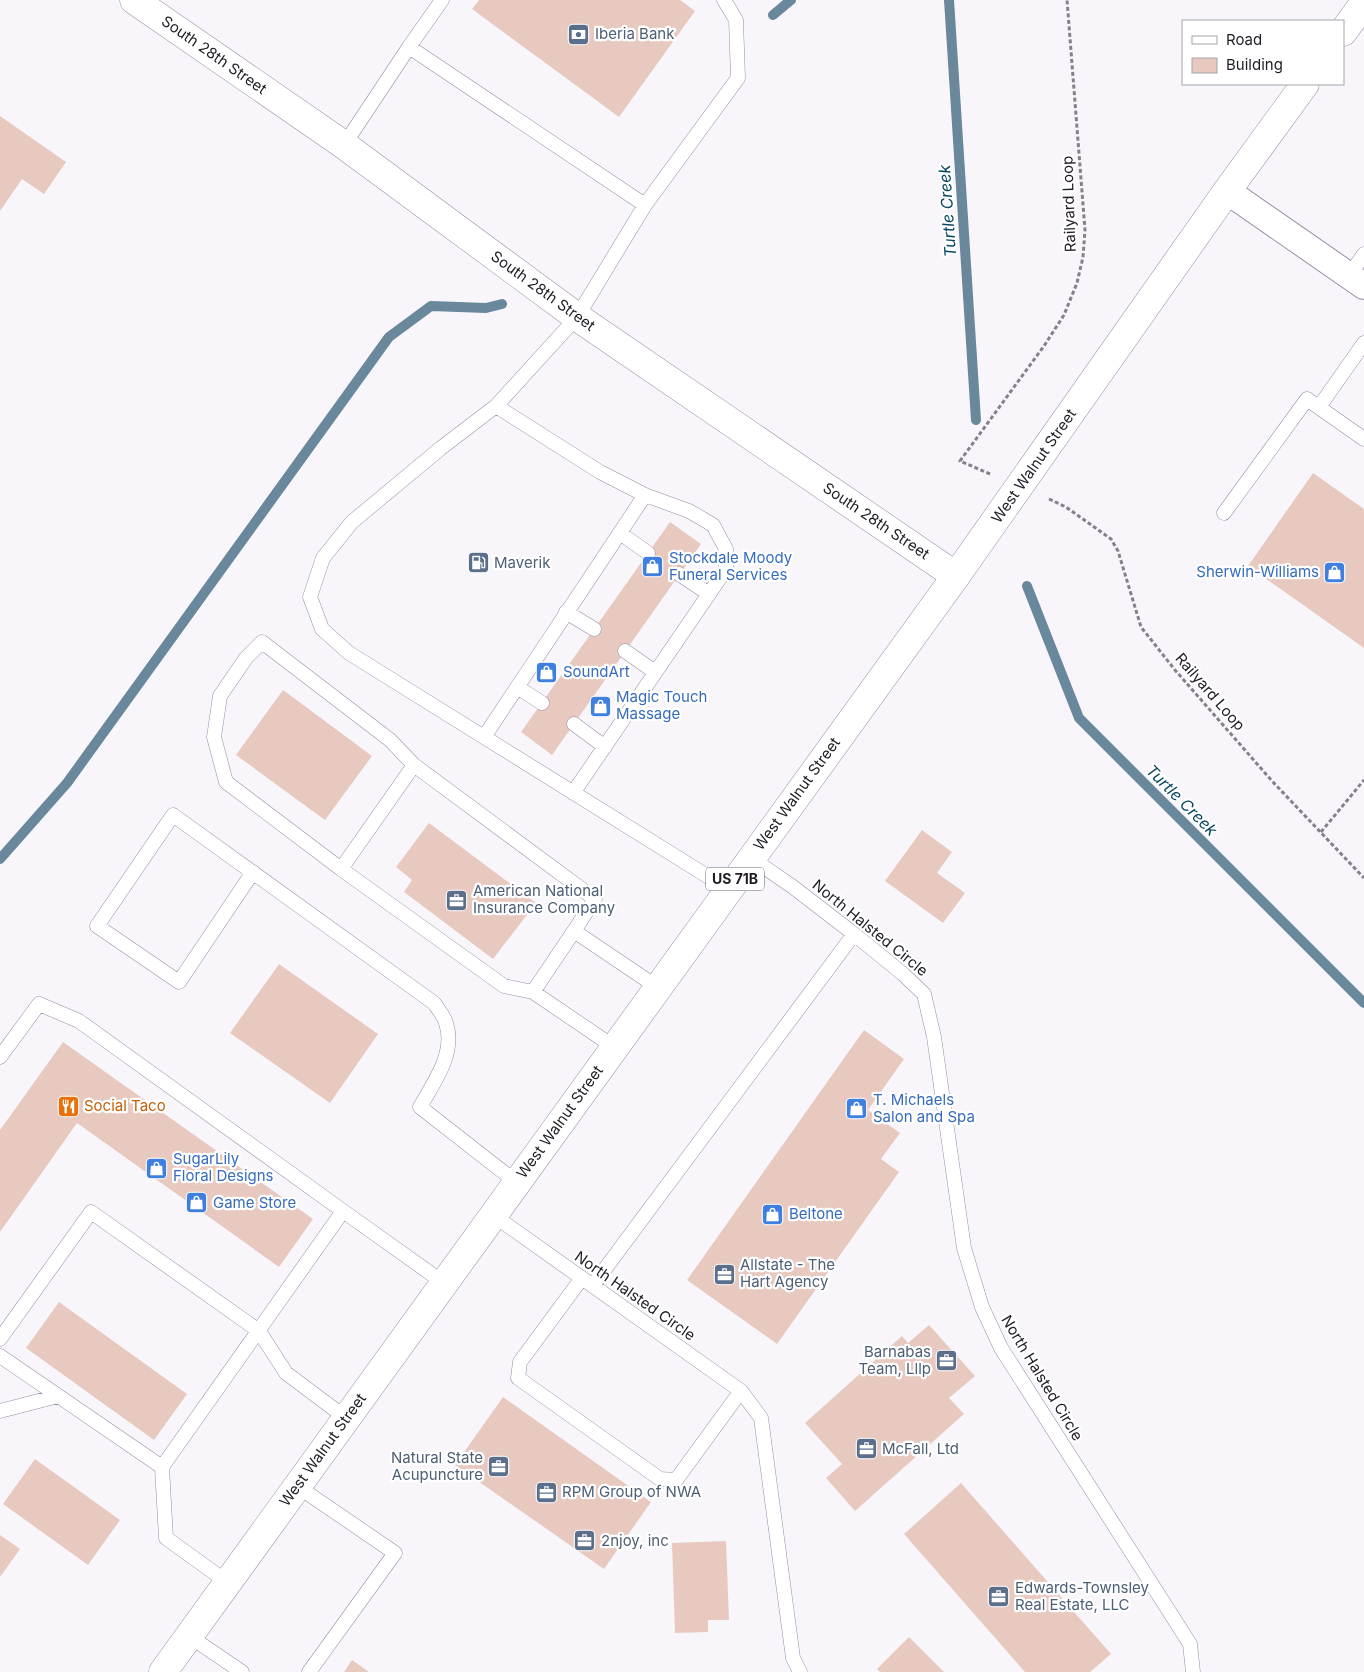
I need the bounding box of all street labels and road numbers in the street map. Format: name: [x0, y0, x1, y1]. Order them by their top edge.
street label: South 28th Street: [158, 11, 271, 98]
street label: Railyard Loop: [1057, 155, 1080, 253]
street label: South 28th Street: [487, 246, 599, 335]
street label: West Walnut Street: [987, 405, 1080, 526]
street label: South 28th Street: [819, 478, 933, 563]
street label: Railyard Loop: [1172, 649, 1249, 734]
street label: West Walnut Street: [749, 733, 844, 854]
road number: US 71B: [706, 868, 764, 891]
street label: North Halsted Circle: [809, 875, 932, 980]
street label: West Walnut Street: [512, 1061, 607, 1182]
street label: North Halsted Circle: [571, 1247, 699, 1344]
street label: North Halsted Circle: [997, 1312, 1087, 1444]
street label: West Walnut Street: [275, 1389, 370, 1510]

